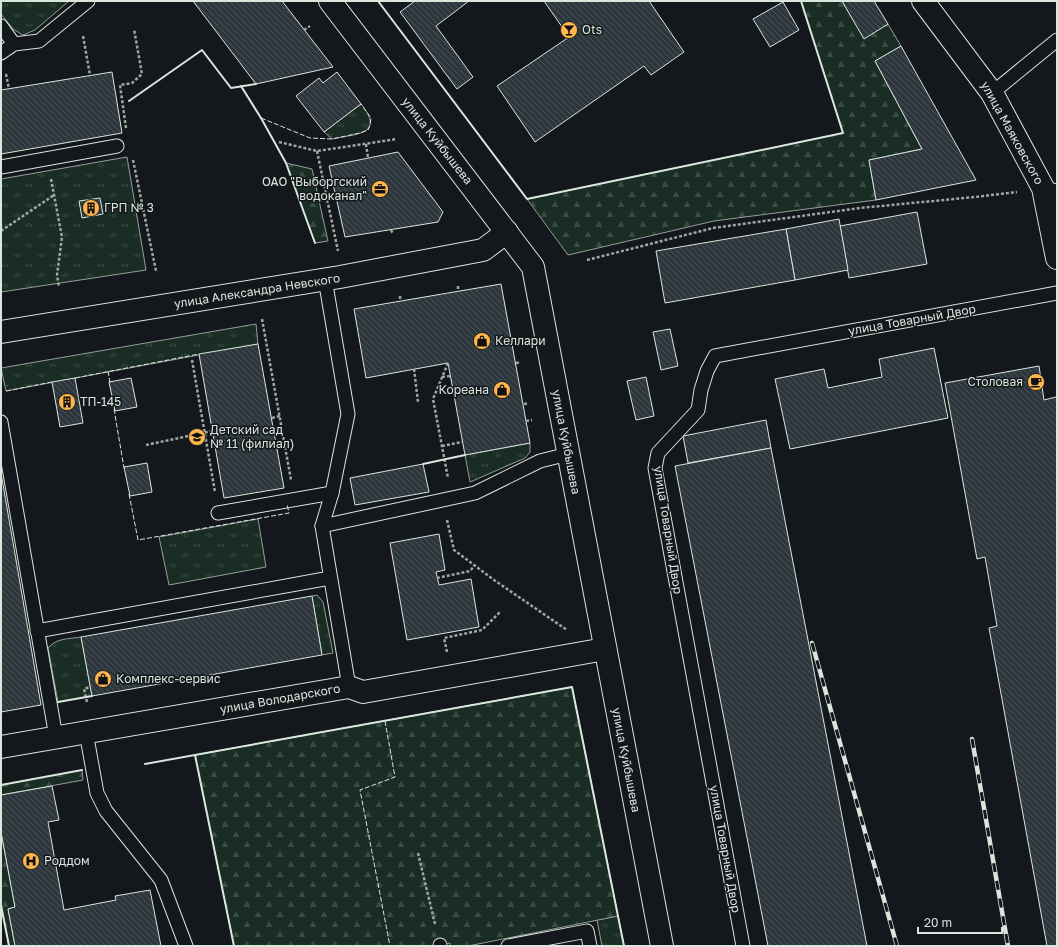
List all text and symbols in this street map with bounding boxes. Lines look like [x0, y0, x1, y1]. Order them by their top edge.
bar icon: Ots [559, 20, 579, 40]
place label: Ots [582, 22, 602, 37]
street label: улица Маяковского [978, 79, 1047, 187]
street label: улица Куйбышева [399, 94, 476, 187]
place label: ОАО "Выборгский водоканал" [262, 174, 367, 203]
office icon: ОАО "Выборгский водоканал" [370, 179, 390, 199]
building icon: ГРП № 3 [81, 198, 101, 218]
place label: ГРП № 3 [104, 200, 154, 215]
street label: улица Александра Невского [173, 270, 341, 311]
street label: улица Товарный Двор [847, 301, 977, 338]
shop icon: Келлари [472, 331, 492, 351]
place label: Келлари [495, 333, 546, 348]
cafe icon: Столовая [1026, 372, 1046, 392]
place label: Столовая [967, 374, 1023, 389]
shop icon: Кореана [492, 380, 512, 400]
place label: Кореана [438, 382, 489, 397]
street label: улица Куйбышева [549, 388, 584, 495]
building icon: ТП-145 [57, 392, 77, 412]
place label: ТП-145 [80, 394, 121, 409]
place label: Детский сад № 11 (филиал) [210, 422, 294, 451]
school or university icon: Детский сад № 11 (филиал) [187, 427, 207, 447]
street label: улица Товарный Двор [651, 465, 686, 595]
shop icon: Комплекс-сервис [93, 669, 113, 689]
place label: Комплекс-сервис [116, 671, 221, 686]
street label: улица Володарского [219, 681, 341, 716]
street label: улица Куйбышева [609, 706, 644, 813]
street label: улица Товарный Двор [707, 784, 744, 914]
hospital icon: Роддом [21, 851, 41, 871]
place label: Роддом [44, 853, 90, 868]
scale bar [918, 909, 1002, 935]
text: 20 m [924, 915, 952, 930]

